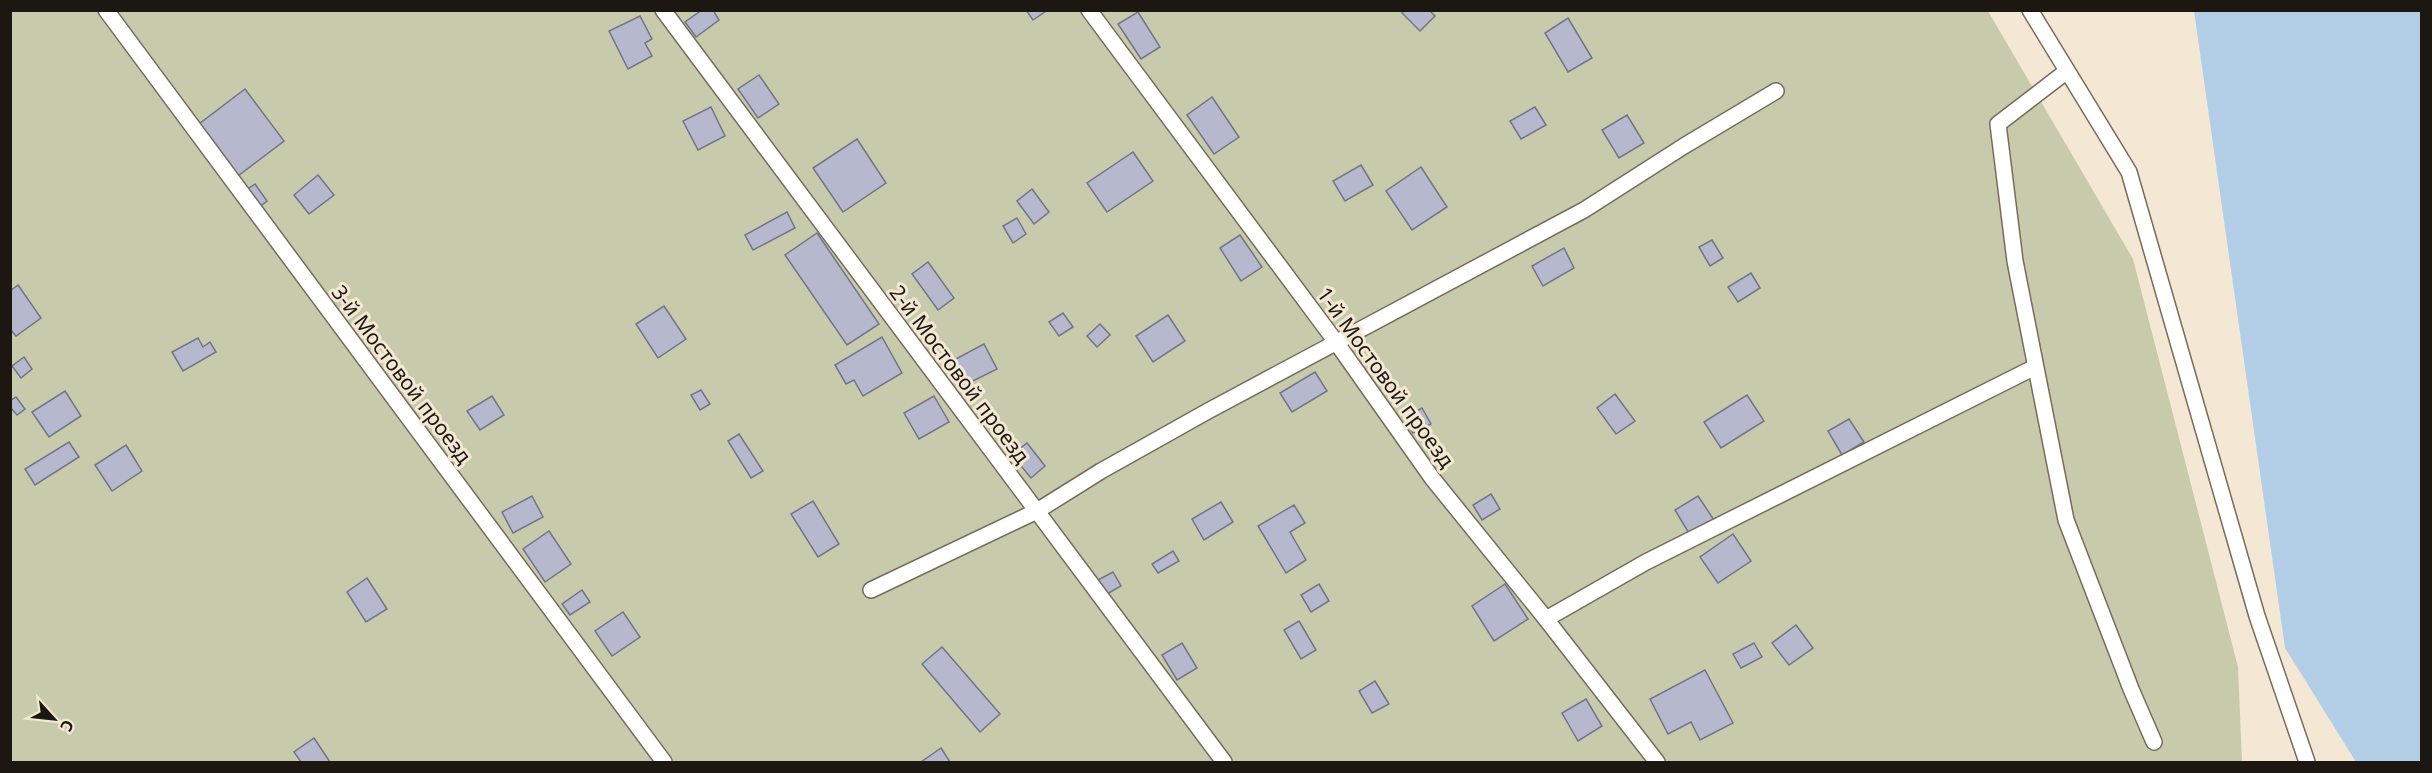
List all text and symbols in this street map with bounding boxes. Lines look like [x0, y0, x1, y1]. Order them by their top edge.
street label: 3-й Мостовой проезд [326, 279, 478, 469]
street label: 2-й Мостовой проезд [884, 279, 1036, 469]
street label: 1-й Мостовой проезд [1311, 281, 1461, 473]
north arrow [24, 689, 84, 749]
text: С [55, 716, 80, 735]

